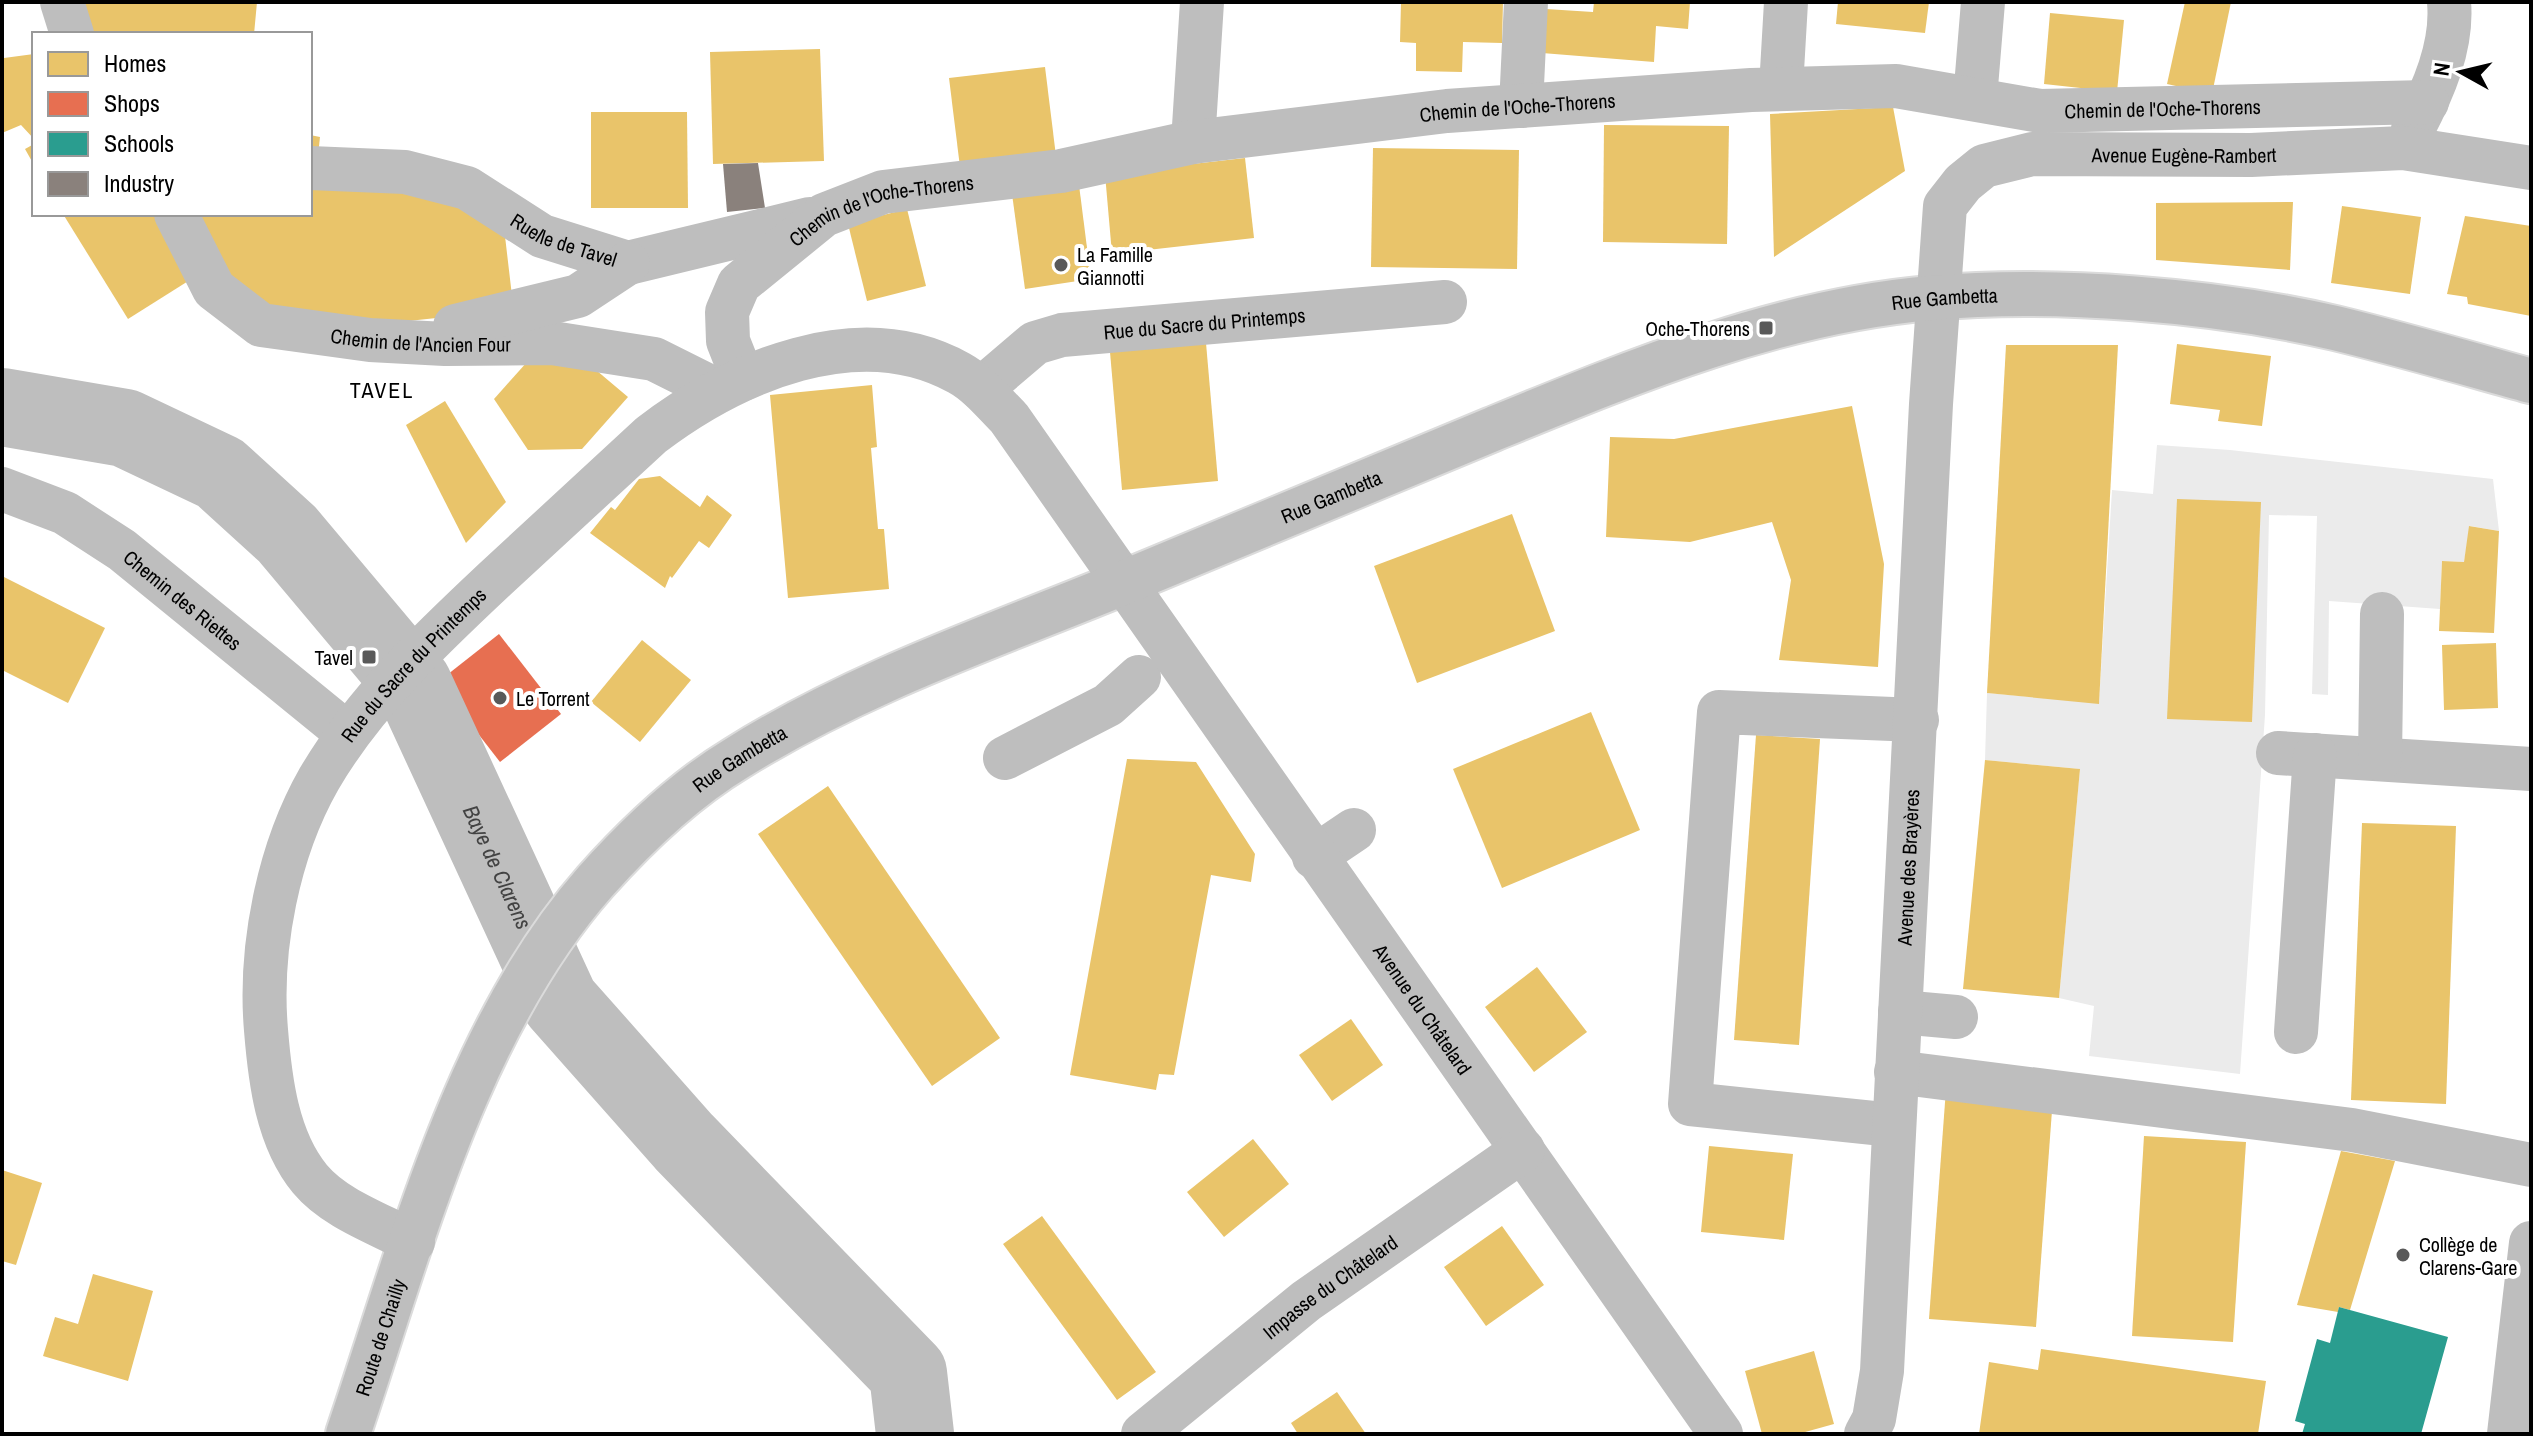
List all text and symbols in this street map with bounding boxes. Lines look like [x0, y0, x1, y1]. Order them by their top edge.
legend [32, 32, 312, 216]
north arrow [2421, 32, 2501, 112]
text: Homes [104, 47, 166, 79]
text: N [2425, 61, 2457, 78]
street label: Chemin de l'Oche-Thorens [1418, 86, 1616, 128]
text: Shops [104, 87, 160, 119]
street label: Chemin de l'Oche-Thorens [2064, 92, 2261, 124]
text: Schools [104, 127, 174, 159]
street label: Avenue Eugène-Rambert [2090, 140, 2277, 169]
text: Industry [104, 167, 174, 199]
street label: Chemin de l'Oche-Thorens [783, 168, 975, 252]
street label: Ruelle de Tavel [506, 206, 620, 272]
place label: La Famille Giannotti [1077, 241, 1153, 291]
marker: La Famille Giannotti [1052, 256, 1070, 274]
street label: Rue Gambetta [1890, 281, 1998, 316]
street label: Rue du Sacre du Printemps [1102, 301, 1306, 345]
place label: Oche-Thorens [1645, 315, 1750, 342]
marker: Oche-Thorens [1757, 319, 1775, 337]
street label: Chemin de l'Ancien Four [329, 321, 511, 358]
district label: TAVEL [350, 375, 414, 405]
street label: Rue Gambetta [1276, 463, 1385, 529]
street label: Chemin des Riettes [118, 543, 248, 656]
street label: Rue du Sacre du Printemps [334, 581, 492, 747]
place label: Tavel [314, 644, 353, 671]
marker: Tavel [360, 648, 378, 666]
place label: Le Torrent [516, 685, 590, 712]
marker: Le Torrent [491, 689, 509, 707]
street label: Rue Gambetta [686, 718, 791, 798]
street label: Avenue des Brayères [1890, 788, 1925, 947]
water label: Baye de Clarens [456, 800, 539, 934]
street label: Avenue du Châtelard [1367, 937, 1478, 1080]
street label: Impasse du Châtelard [1257, 1228, 1402, 1345]
place label: Collège de Clarens-Gare [2419, 1231, 2517, 1281]
marker: Collège de Clarens-Gare [2394, 1246, 2412, 1264]
street label: Route de Chailly [348, 1274, 412, 1399]

